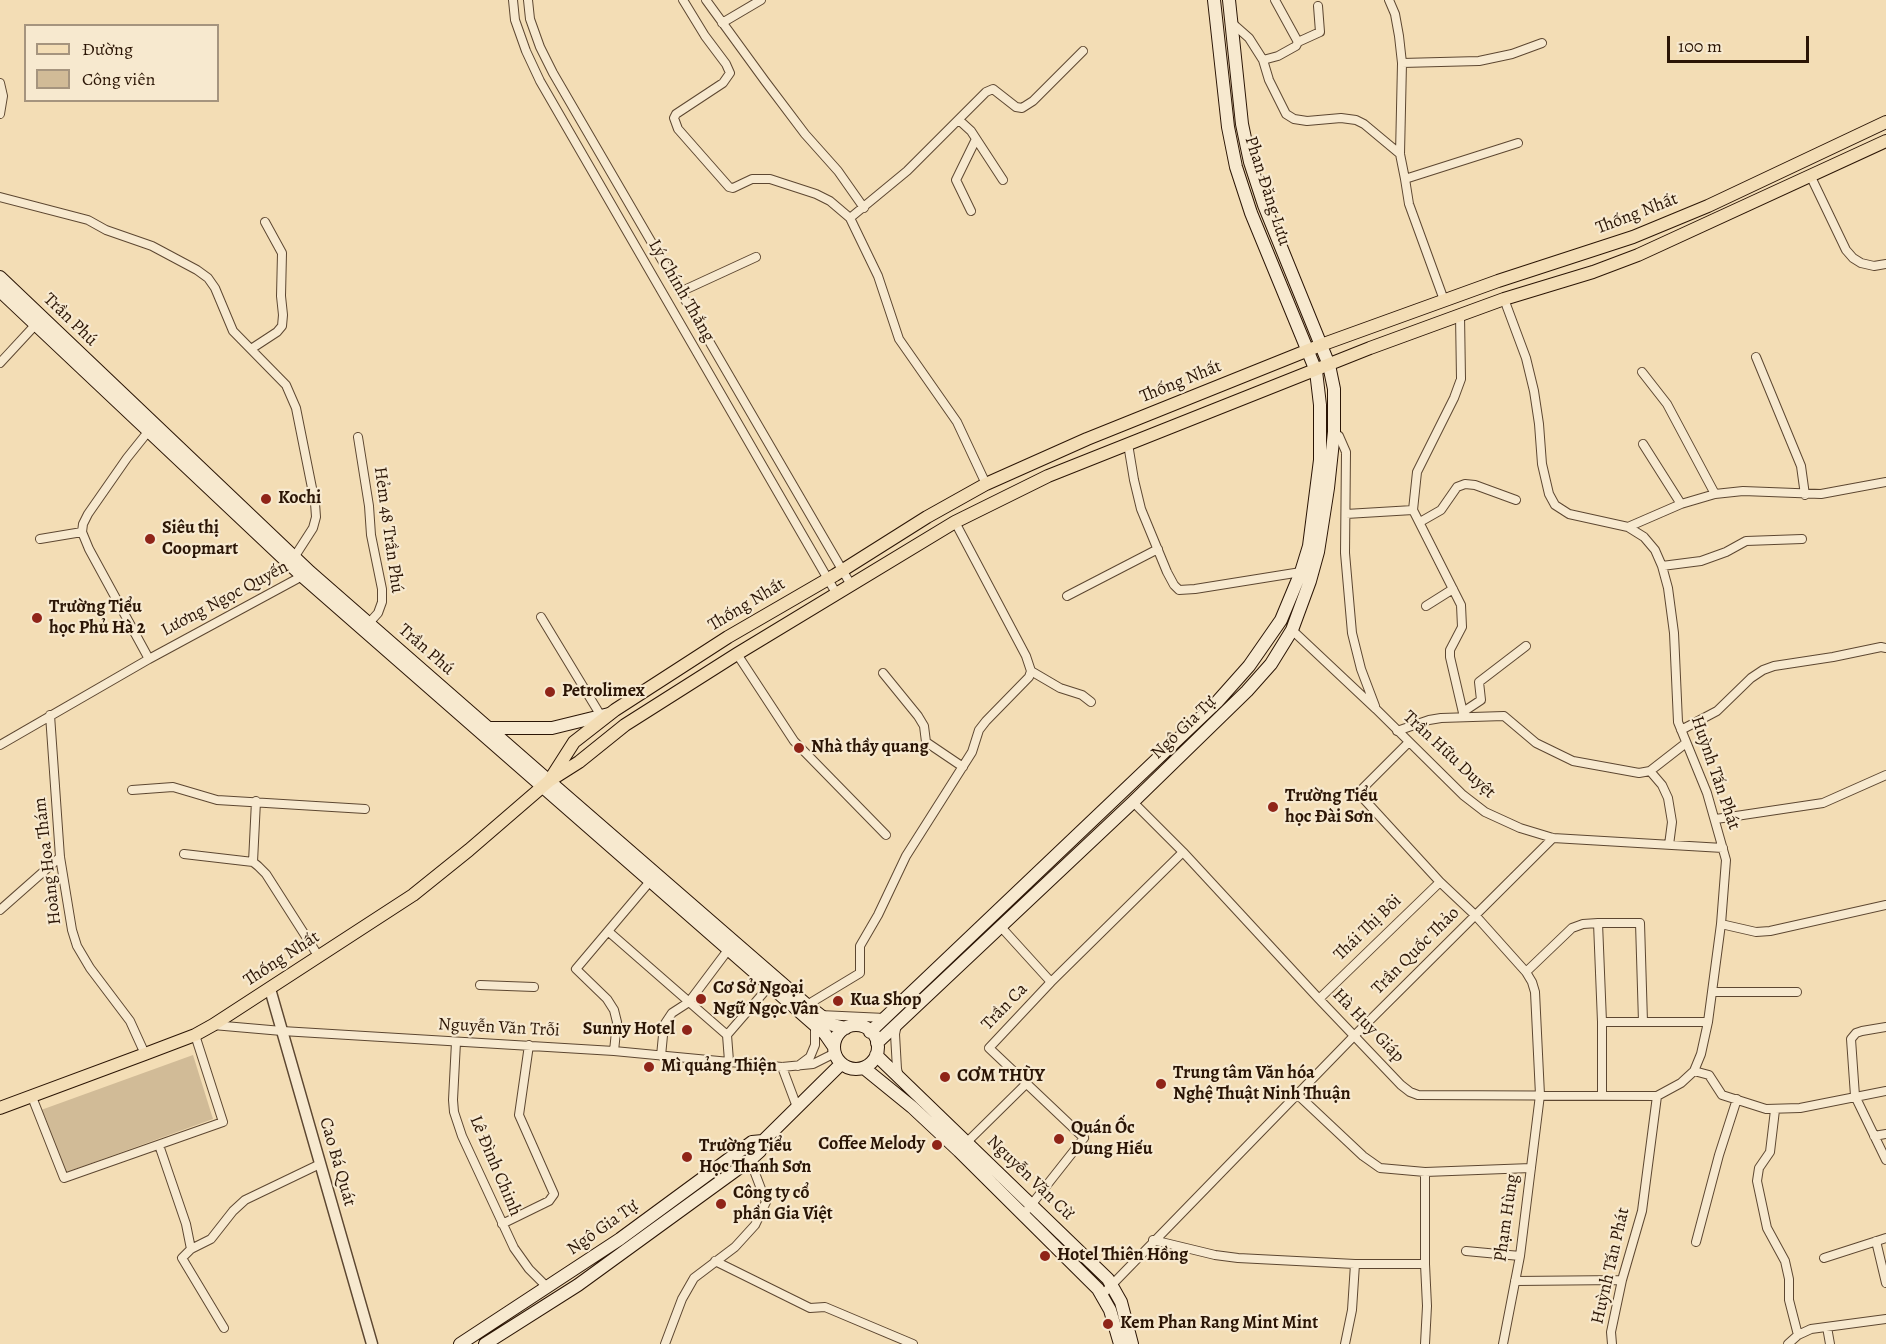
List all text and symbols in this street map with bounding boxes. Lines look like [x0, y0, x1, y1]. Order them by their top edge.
legend [24, 24, 219, 102]
scale bar [1670, 24, 1812, 62]
text: 100 m [1678, 34, 1722, 58]
text: Đường [82, 37, 133, 61]
text: Công viên [82, 67, 155, 91]
street label: Phan Đăng Lưu [1239, 134, 1295, 248]
street label: Thống Nhất [1593, 188, 1681, 240]
street label: Lý Chính Thắng [643, 236, 719, 346]
street label: Trần Phú [38, 289, 102, 351]
street label: Thống Nhất [1137, 356, 1225, 408]
street label: Hẻm 48 Trần Phú [368, 465, 408, 595]
place label: Kochi [278, 488, 321, 510]
marker: Kochi [259, 492, 273, 506]
place label: Siêu thị Coopmart [162, 518, 238, 560]
marker: Siêu thị Coopmart [143, 532, 157, 546]
street label: Lương Ngọc Quyến [158, 556, 292, 642]
street label: Thống Nhất [705, 574, 789, 636]
place label: Trường Tiểu học Phủ Hà 2 [49, 597, 145, 640]
marker: Trường Tiểu học Phủ Hà 2 [30, 611, 44, 625]
street label: Trần Phú [394, 620, 458, 680]
place label: Petrolimex [562, 681, 645, 703]
marker: Petrolimex [543, 685, 557, 699]
street label: Ngô Gia Tự [1147, 692, 1221, 764]
street label: Trần Hữu Duyệt [1398, 707, 1500, 803]
street label: Huỳnh Tấn Phát [1685, 713, 1745, 833]
place label: Nhà thầy quang [811, 737, 929, 759]
marker: Nhà thầy quang [792, 741, 806, 755]
place label: Trường Tiểu học Đài Sơn [1285, 786, 1378, 828]
street label: Hoàng Hoa Thám [29, 796, 67, 926]
marker: Trường Tiểu học Đài Sơn [1266, 800, 1280, 814]
street label: Thái Thị Bôi [1330, 890, 1406, 966]
street label: Trần Quốc Thảo [1368, 903, 1464, 999]
street label: Thống Nhất [240, 926, 324, 992]
place label: Cơ Sở Ngoại Ngữ Ngọc Vân [713, 978, 819, 1020]
street label: Trần Ca [977, 979, 1033, 1035]
street label: Hà Huy Giáp [1327, 984, 1409, 1068]
place label: Kua Shop [850, 990, 921, 1012]
marker: Cơ Sở Ngoại Ngữ Ngọc Vân [694, 992, 708, 1006]
marker: Kua Shop [831, 994, 845, 1008]
street label: Nguyễn Văn Trỗi [438, 1014, 560, 1042]
place label: Sunny Hotel [583, 1019, 675, 1041]
marker: Sunny Hotel [680, 1023, 694, 1037]
place label: Mì quảng Thiện [661, 1056, 777, 1078]
marker: Mì quảng Thiện [642, 1060, 656, 1074]
place label: Trung tâm Văn hóa Nghệ Thuật Ninh Thuận [1173, 1063, 1351, 1106]
place label: CƠM THÙY [957, 1066, 1045, 1088]
marker: CƠM THÙY [938, 1070, 952, 1084]
marker: Trung tâm Văn hóa Nghệ Thuật Ninh Thuận [1154, 1077, 1168, 1091]
street label: Lê Đình Chinh [464, 1112, 526, 1220]
street label: Cao Bá Quát [314, 1115, 360, 1209]
place label: Quán Ốc Dung Hiếu [1071, 1118, 1152, 1160]
street label: Nguyễn Văn Cừ [982, 1131, 1078, 1225]
marker: Quán Ốc Dung Hiếu [1052, 1132, 1066, 1146]
place label: Coffee Melody [818, 1134, 925, 1156]
place label: Trường Tiểu Học Thanh Sơn [699, 1136, 811, 1178]
marker: Coffee Melody [930, 1138, 944, 1152]
marker: Trường Tiểu Học Thanh Sơn [680, 1150, 694, 1164]
street label: Phạm Hùng [1490, 1173, 1524, 1263]
place label: Công ty cổ phần Gia Việt [733, 1183, 833, 1226]
street label: Ngô Gia Tự [563, 1196, 643, 1260]
marker: Công ty cổ phần Gia Việt [714, 1197, 728, 1211]
street label: Huỳnh Tấn Phát [1587, 1206, 1635, 1326]
place label: Hotel Thiên Hồng [1057, 1245, 1188, 1267]
marker: Hotel Thiên Hồng [1038, 1249, 1052, 1263]
place label: Kem Phan Rang Mint Mint [1120, 1313, 1318, 1335]
marker: Kem Phan Rang Mint Mint [1101, 1317, 1115, 1331]

